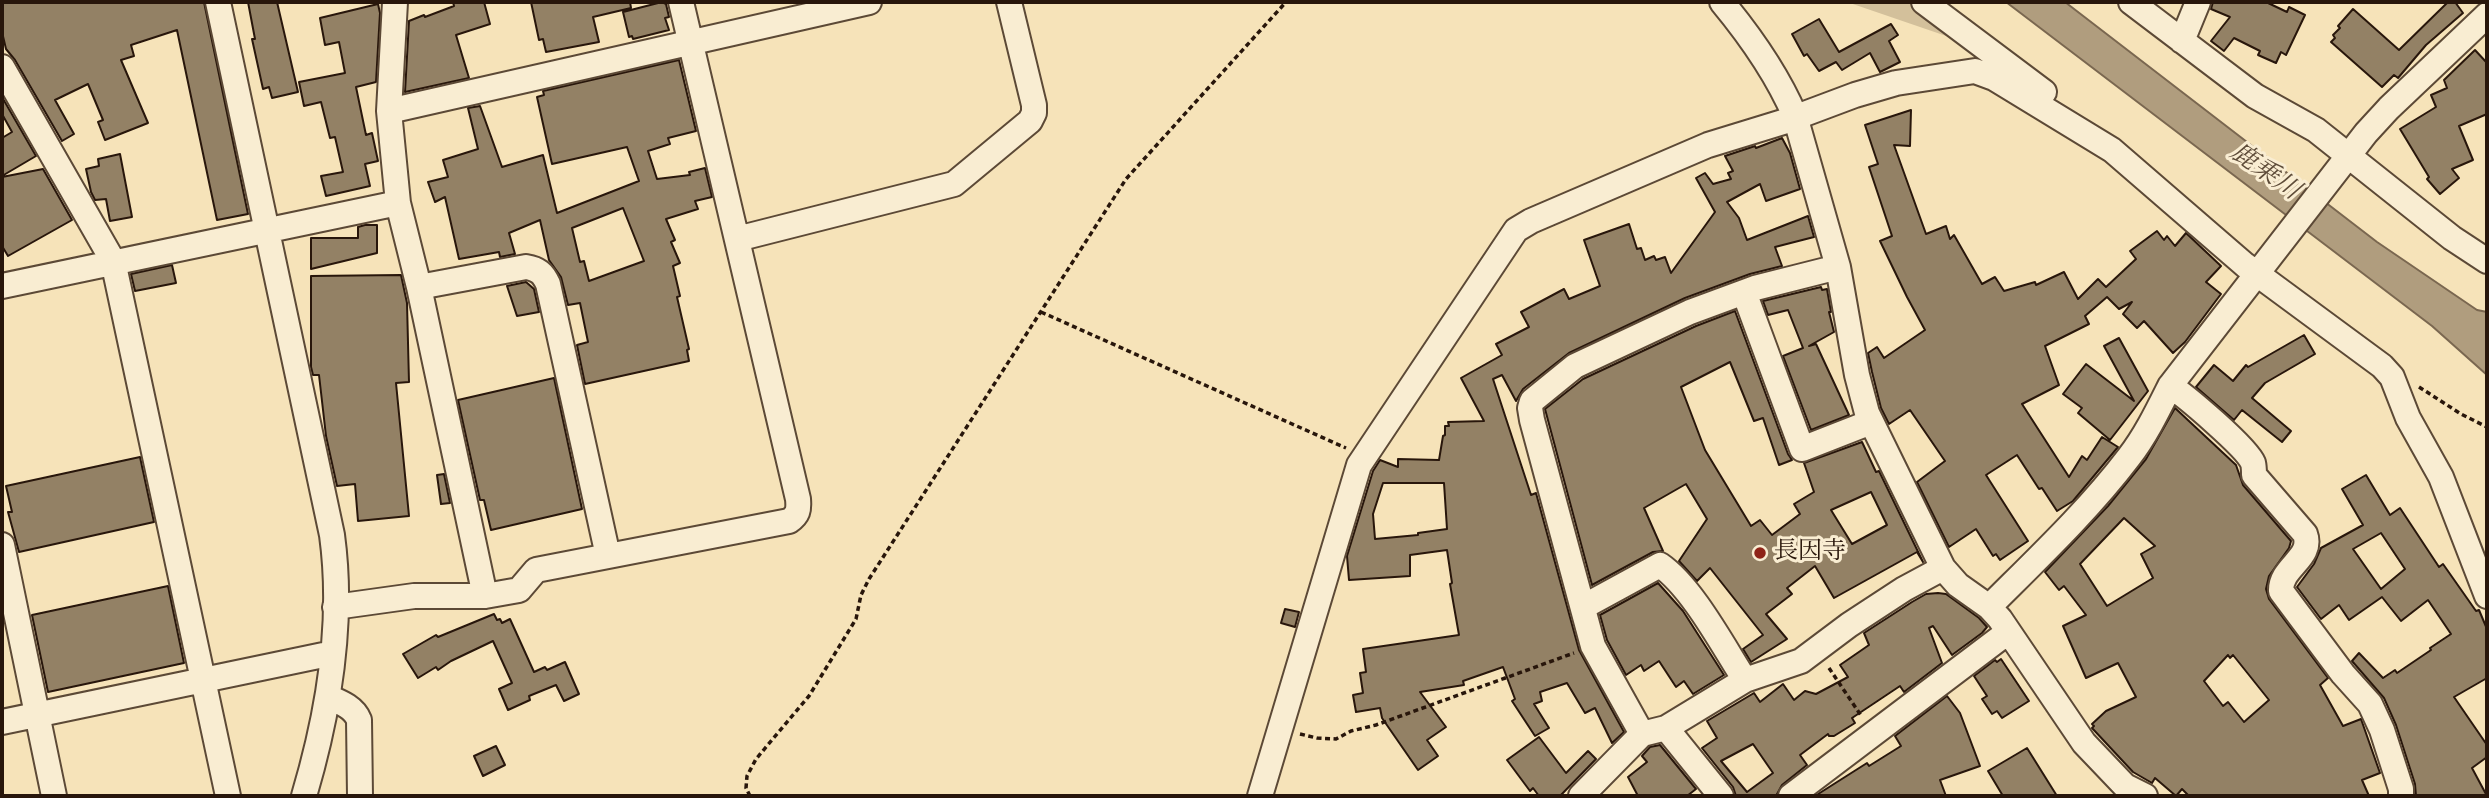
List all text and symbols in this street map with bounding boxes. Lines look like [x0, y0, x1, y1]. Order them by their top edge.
water label: 鹿乗川 [2223, 138, 2305, 208]
place label: 長因寺 [1774, 539, 1846, 567]
marker: 長因寺 [1752, 545, 1768, 561]

